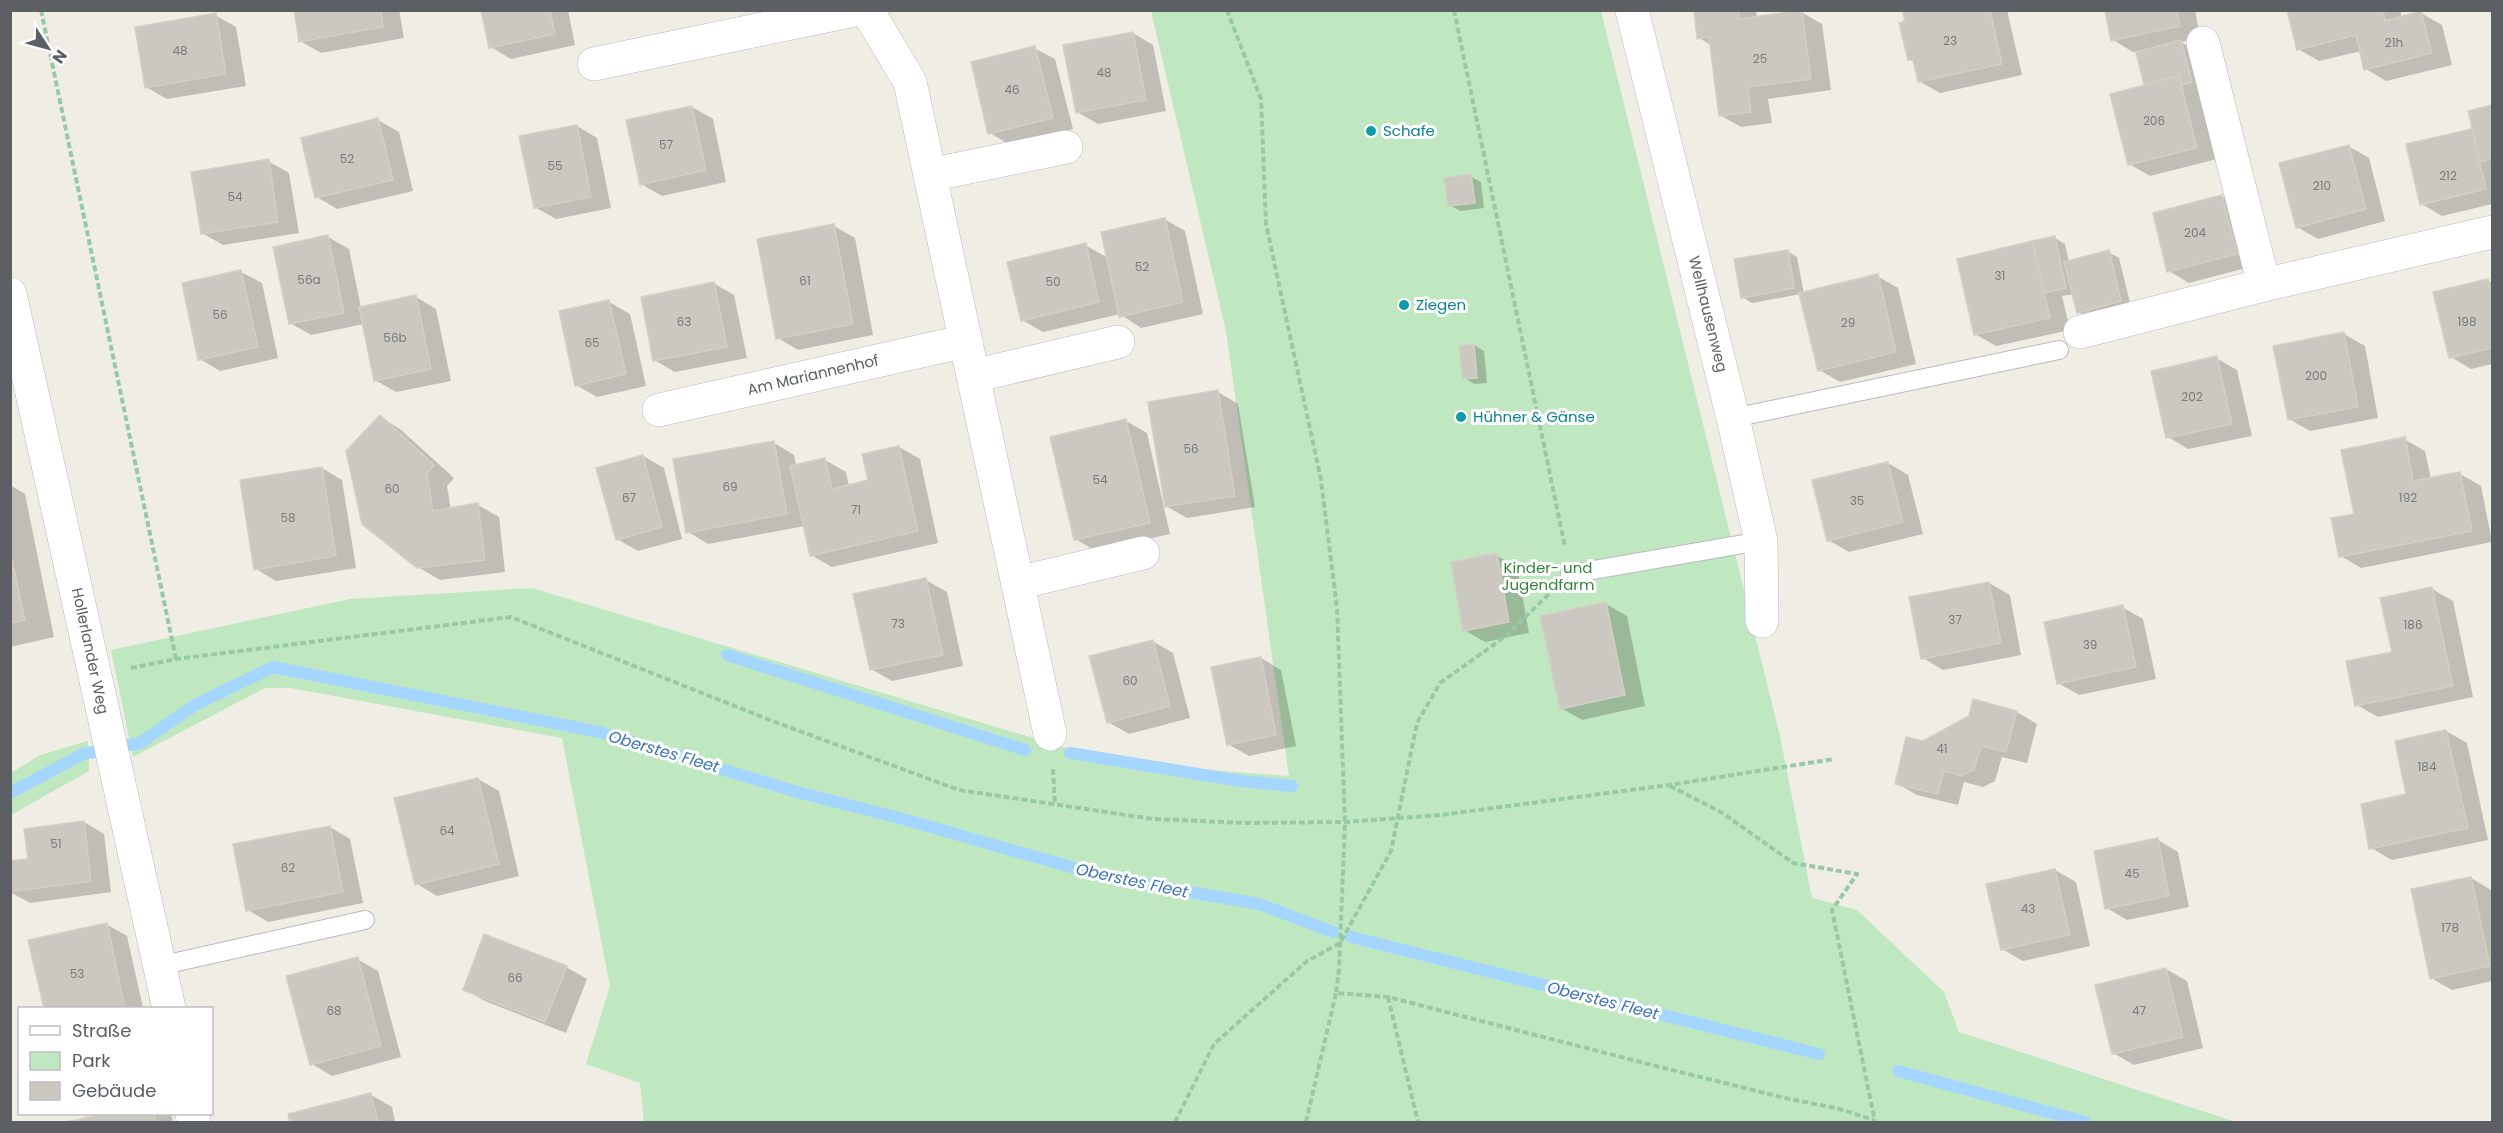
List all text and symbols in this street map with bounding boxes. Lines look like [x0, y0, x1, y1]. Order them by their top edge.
north arrow [18, 18, 78, 78]
house number: 23 [1943, 32, 1957, 49]
house number: 21h [2385, 34, 2403, 51]
house number: 48 [172, 42, 188, 59]
text: N [47, 45, 73, 68]
house number: 25 [1753, 50, 1767, 67]
house number: 48 [1096, 64, 1112, 81]
house number: 46 [1004, 81, 1020, 98]
house number: 206 [2143, 112, 2165, 129]
place label: Schafe [1383, 120, 1435, 141]
marker: Schafe [1364, 124, 1378, 138]
house number: 57 [659, 136, 673, 153]
house number: 52 [340, 150, 354, 167]
house number: 55 [547, 157, 563, 174]
house number: 212 [2439, 167, 2457, 184]
house number: 210 [2313, 177, 2331, 194]
house number: 54 [227, 188, 243, 205]
house number: 204 [2184, 224, 2206, 241]
street label: Wellhausenweg [1684, 254, 1733, 374]
house number: 52 [1135, 258, 1149, 275]
house number: 31 [1995, 267, 2005, 284]
house number: 56a [297, 271, 321, 288]
house number: 61 [799, 272, 811, 289]
house number: 50 [1045, 273, 1061, 290]
place label: Ziegen [1416, 294, 1466, 315]
marker: Ziegen [1397, 298, 1411, 312]
house number: 56 [212, 306, 228, 323]
house number: 63 [677, 313, 691, 330]
house number: 198 [2458, 313, 2476, 330]
house number: 29 [1841, 314, 1855, 331]
house number: 56b [383, 329, 407, 346]
house number: 65 [584, 334, 600, 351]
street label: Am Mariannenhof [745, 349, 881, 400]
house number: 200 [2305, 367, 2327, 384]
house number: 202 [2181, 388, 2203, 405]
place label: Hühner & Gänse [1473, 406, 1595, 427]
marker: Hühner & Gänse [1454, 410, 1468, 424]
house number: 56 [1183, 440, 1199, 457]
house number: 54 [1092, 471, 1108, 488]
house number: 69 [722, 478, 738, 495]
house number: 60 [384, 480, 400, 497]
house number: 67 [622, 489, 637, 506]
house number: 192 [2399, 489, 2417, 506]
house number: 35 [1850, 492, 1864, 509]
house number: 71 [851, 501, 861, 518]
house number: 58 [280, 509, 296, 526]
park label: Kinder- und Jugendfarm [1502, 557, 1594, 595]
street label: Hollerlander Weg [67, 586, 114, 716]
house number: 37 [1948, 611, 1962, 628]
house number: 73 [891, 615, 905, 632]
house number: 186 [2403, 616, 2423, 633]
house number: 39 [2083, 636, 2097, 653]
house number: 60 [1122, 672, 1138, 689]
water label: Oberstes Fleet [606, 725, 723, 779]
house number: 41 [1936, 740, 1948, 757]
house number: 184 [2418, 758, 2437, 775]
house number: 64 [439, 822, 455, 839]
house number: 51 [50, 835, 62, 852]
water label: Oberstes Fleet [1074, 857, 1191, 904]
house number: 62 [281, 859, 295, 876]
house number: 45 [2124, 865, 2140, 882]
house number: 43 [2021, 900, 2035, 917]
house number: 178 [2441, 919, 2459, 936]
house number: 53 [70, 965, 84, 982]
house number: 66 [507, 969, 523, 986]
water label: Oberstes Fleet [1545, 976, 1662, 1026]
house number: 68 [326, 1002, 342, 1019]
house number: 47 [2132, 1002, 2146, 1019]
legend [18, 1007, 213, 1115]
text: Straße [72, 1018, 131, 1043]
text: Park [72, 1048, 111, 1073]
text: Gebäude [72, 1078, 156, 1103]

